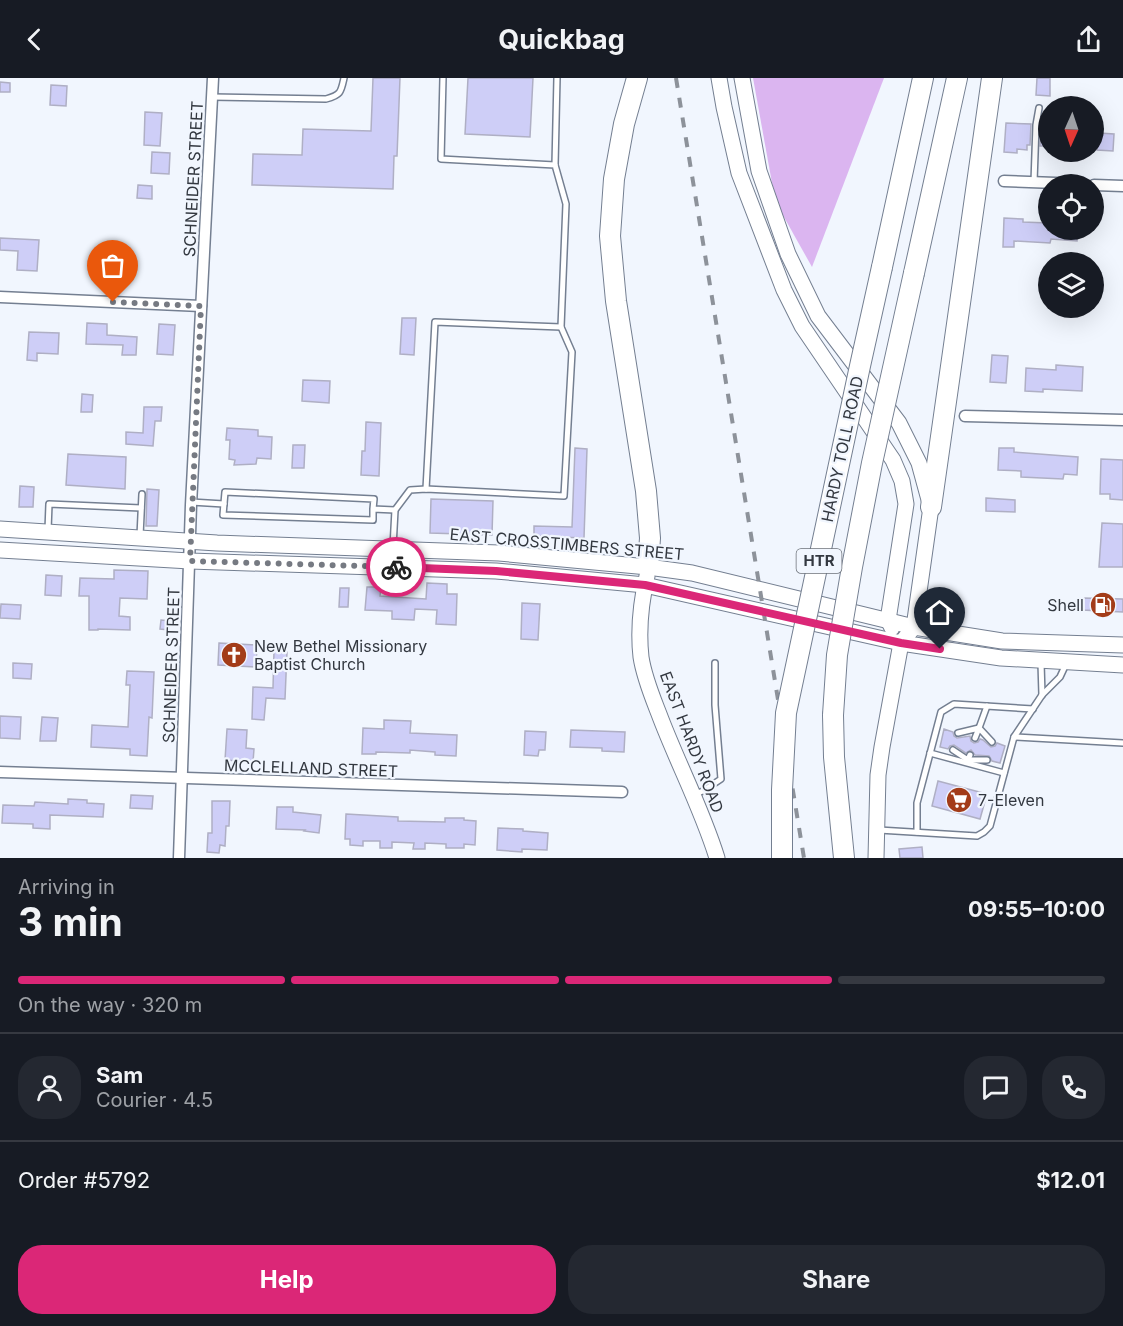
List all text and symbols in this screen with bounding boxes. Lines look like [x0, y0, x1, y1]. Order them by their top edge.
icon: back [18, 23, 51, 56]
text: Quickbag [498, 23, 625, 56]
icon: share [1072, 23, 1105, 56]
north arrow [1038, 96, 1104, 162]
map controls [1038, 96, 1104, 318]
street label: SCHNEIDER STREET [179, 100, 207, 258]
button: locate [1038, 174, 1104, 240]
pin [87, 240, 138, 302]
icon: bag [96, 249, 129, 282]
button: layers [1038, 252, 1104, 318]
street label: HARDY TOLL ROAD [817, 374, 867, 524]
street label: EAST CROSSTIMBERS STREET [449, 524, 685, 564]
courier [366, 537, 426, 597]
road number: HTR [796, 549, 842, 573]
icon: bike [380, 551, 413, 584]
street label: SCHNEIDER STREET [158, 587, 184, 743]
pin [914, 587, 965, 649]
fuel station icon: Shell [1088, 590, 1118, 620]
place label: Shell [1047, 595, 1084, 615]
icon: home [923, 596, 956, 629]
place label: New Bethel Missionary Baptist Church [254, 636, 427, 674]
church icon: New Bethel Missionary Baptist Church [219, 640, 249, 670]
street label: EAST HARDY ROAD [656, 668, 728, 816]
street label: MCCLELLAND STREET [224, 755, 398, 781]
supermarket icon: 7-Eleven [944, 785, 974, 815]
place label: 7-Eleven [978, 790, 1044, 810]
text: Arriving in [18, 875, 115, 899]
text: 09:55–10:00 [968, 896, 1105, 922]
text: 3 min [18, 898, 123, 945]
text: On the way · 320 m [18, 993, 202, 1017]
button: person [18, 1056, 81, 1119]
button: chat [964, 1056, 1027, 1119]
button: phone [1042, 1056, 1105, 1119]
text: Sam [96, 1062, 143, 1088]
text: Courier · 4.5 [96, 1088, 213, 1112]
text: Order #5792 [18, 1167, 150, 1193]
text: $12.01 [1036, 1167, 1105, 1193]
button: Help [18, 1245, 556, 1314]
button: Share [568, 1245, 1105, 1314]

